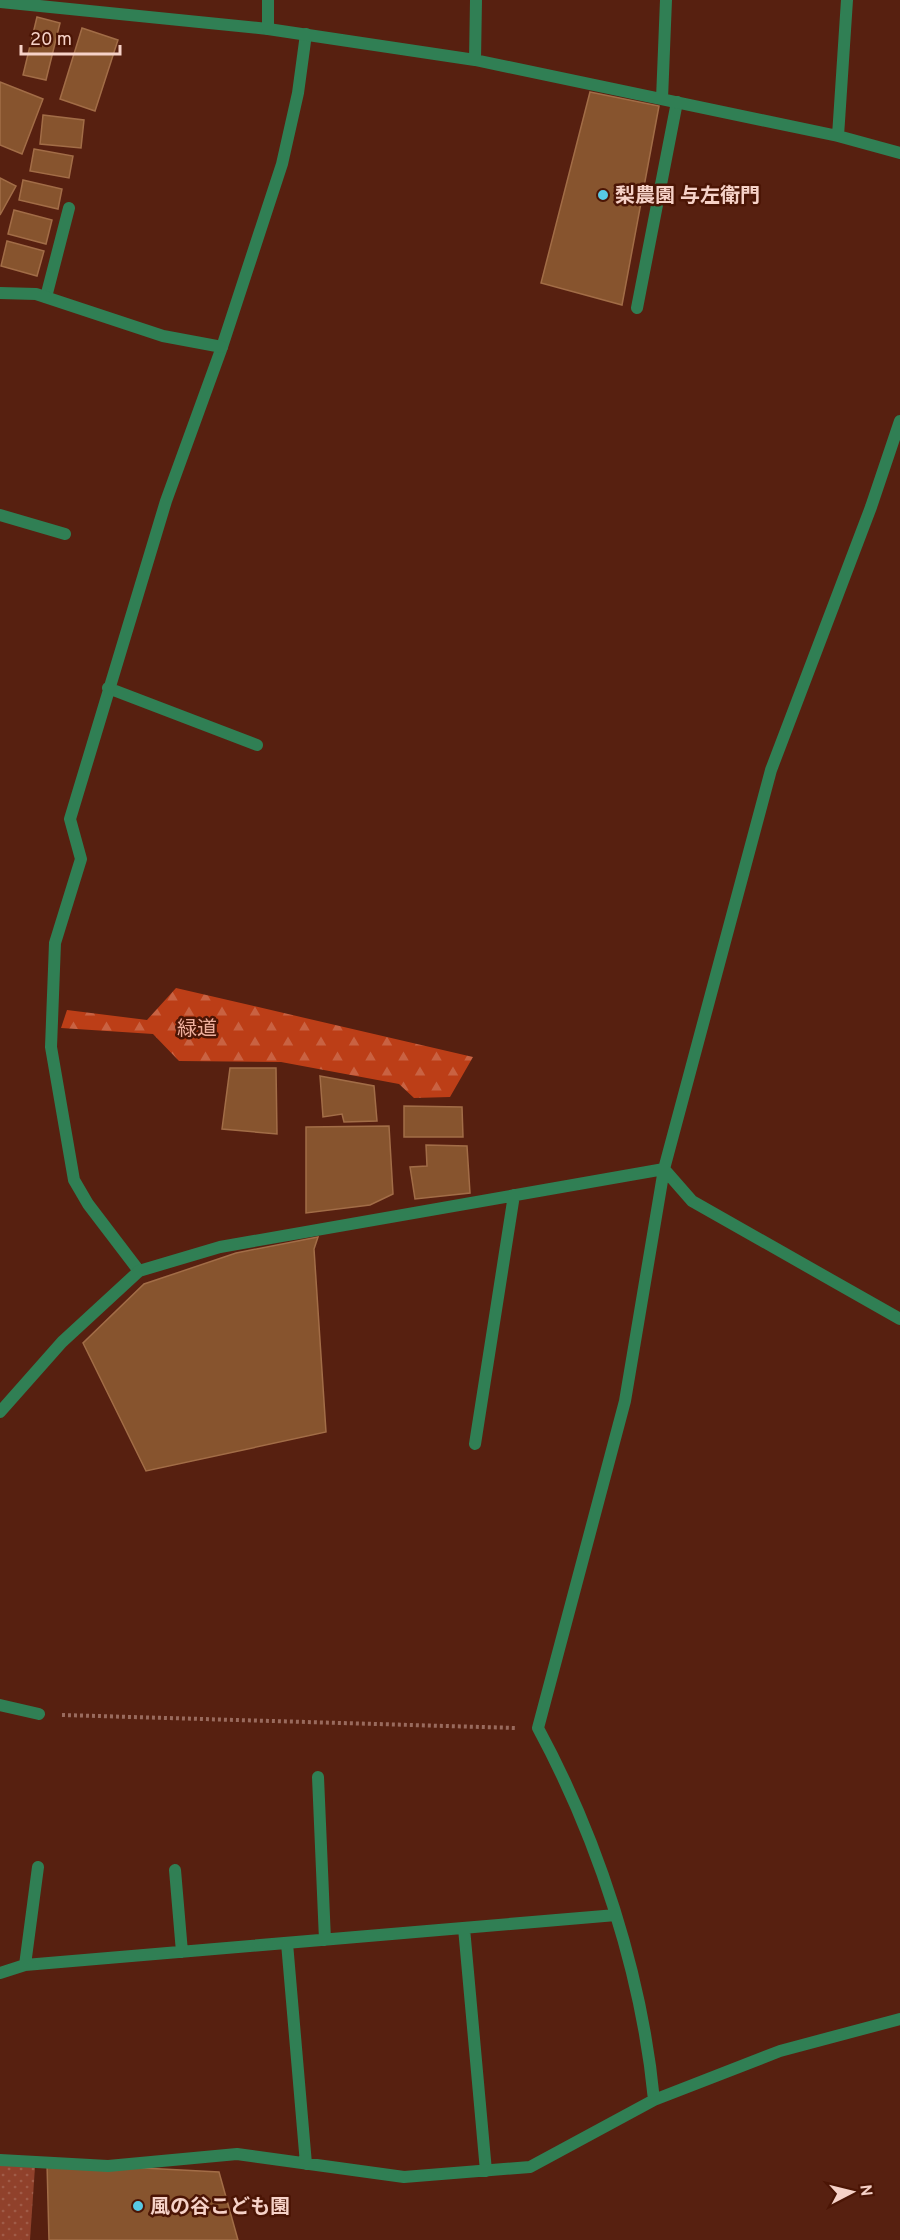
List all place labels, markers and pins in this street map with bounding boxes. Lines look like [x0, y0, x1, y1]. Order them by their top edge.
place label: 梨農園 与左衛門 [615, 184, 760, 210]
marker: 梨農園 与左衛門 [596, 188, 610, 202]
place label: 風の谷こども園 [150, 2195, 290, 2221]
marker: 風の谷こども園 [131, 2199, 145, 2213]

